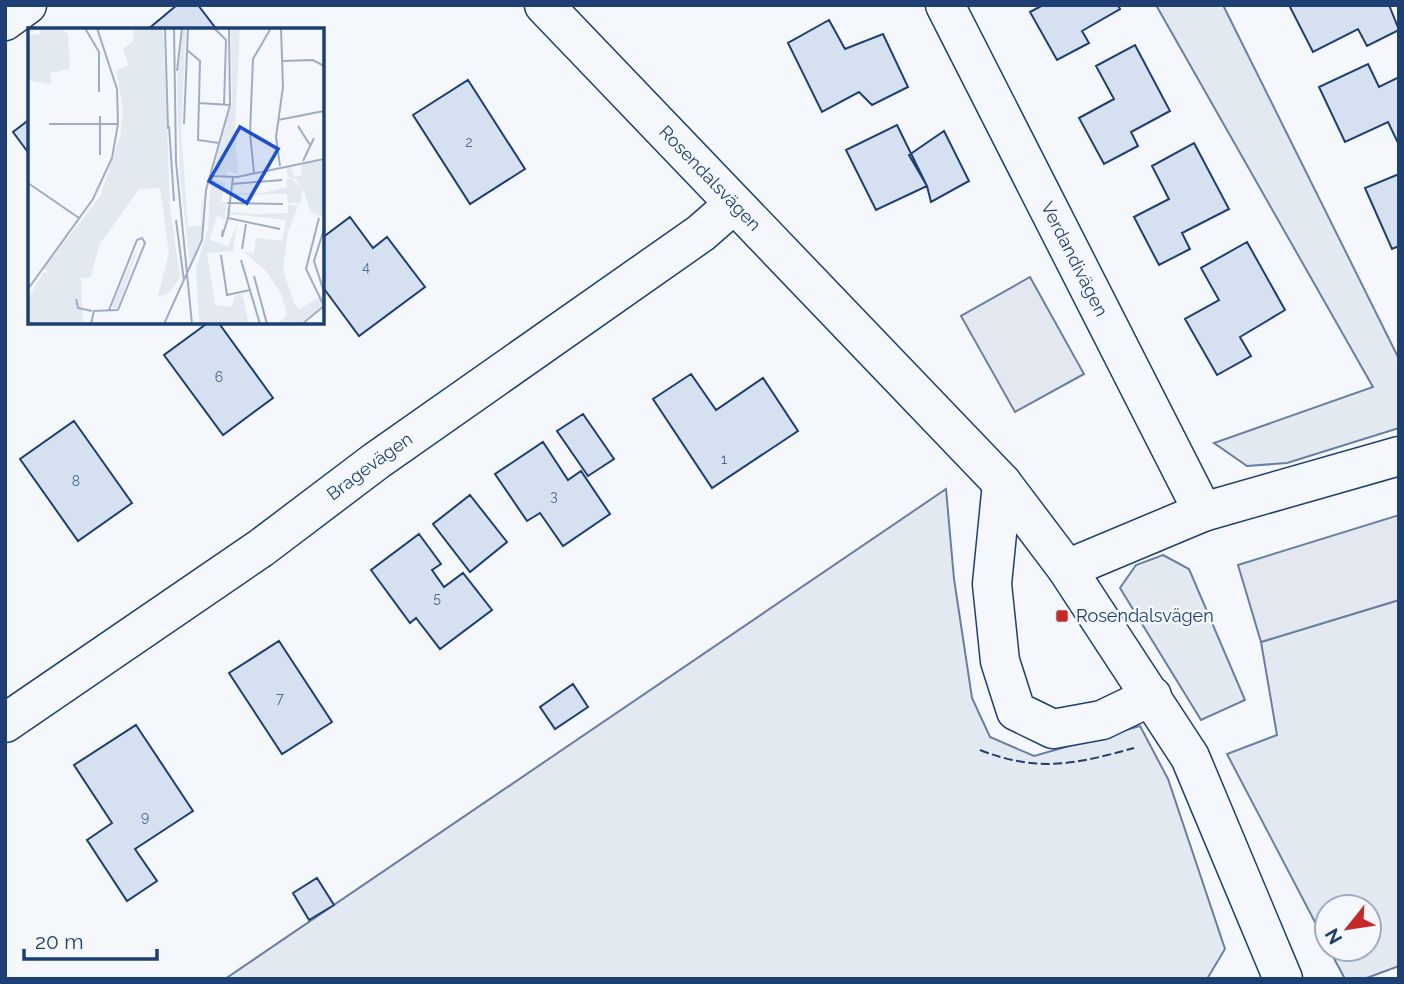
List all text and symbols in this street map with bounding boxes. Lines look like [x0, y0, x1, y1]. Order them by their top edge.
inset map [28, 28, 324, 324]
street label: Rosendalsvägen [655, 121, 766, 235]
house number: 2 [465, 134, 473, 150]
street label: Verdandivägen [1037, 198, 1113, 320]
house number: 4 [362, 259, 370, 275]
house number: 6 [215, 369, 223, 385]
street label: Bragevägen [322, 428, 416, 504]
house number: 1 [721, 451, 727, 467]
house number: 8 [72, 473, 80, 489]
house number: 3 [550, 488, 558, 504]
house number: 5 [433, 590, 441, 606]
place label: Rosendalsvägen [1076, 605, 1214, 626]
marker: Rosendalsvägen [1054, 608, 1070, 624]
house number: 7 [276, 690, 284, 706]
house number: 9 [141, 809, 149, 825]
north arrow [1313, 893, 1383, 963]
scale bar [24, 918, 158, 962]
text: N [1320, 925, 1346, 948]
text: 20 m [35, 929, 83, 954]

